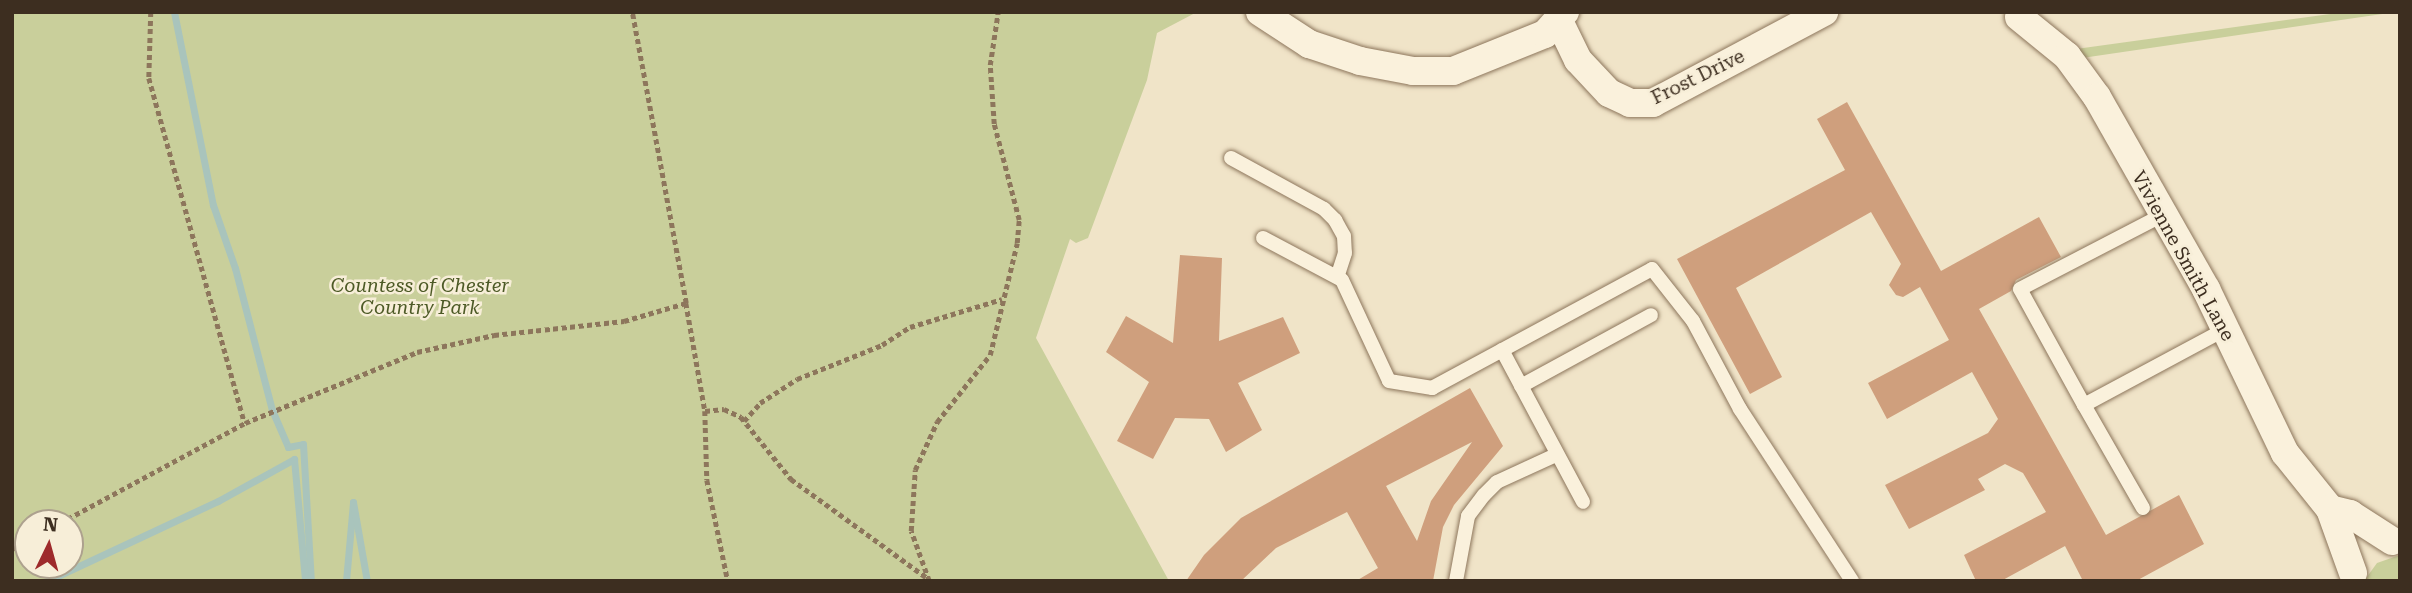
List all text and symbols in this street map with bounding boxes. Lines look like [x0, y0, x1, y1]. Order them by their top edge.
street label: Frost Drive [1648, 45, 1748, 109]
street label: Vivienne Smith Lane [2127, 167, 2239, 345]
park label: Countess of Chester Country Park [331, 275, 509, 319]
north arrow [14, 509, 84, 579]
text: N [42, 512, 59, 537]

